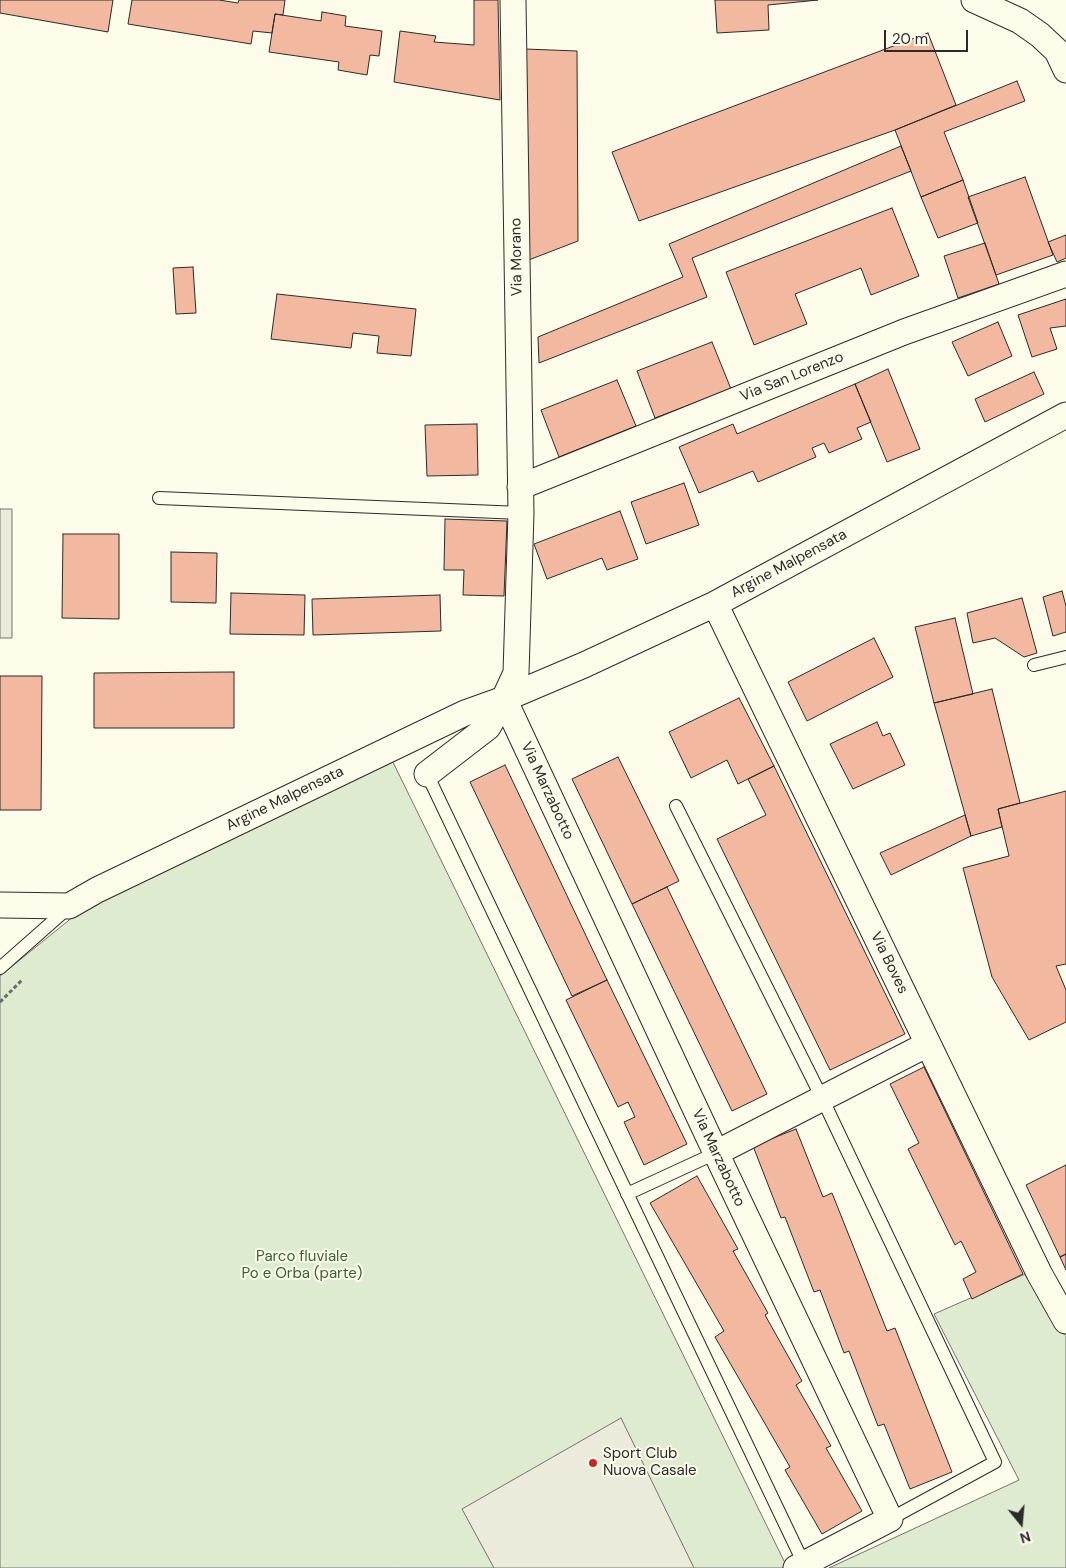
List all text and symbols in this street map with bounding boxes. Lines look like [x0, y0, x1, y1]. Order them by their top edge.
scale bar [886, 20, 970, 52]
text: 20 m [892, 29, 928, 49]
street label: Via Morano [507, 218, 527, 296]
street label: Via San Lorenzo [738, 348, 846, 406]
street label: Argine Malpensata [728, 526, 850, 602]
street label: Via Marzabotto [517, 739, 577, 843]
street label: Argine Malpensata [223, 763, 347, 835]
street label: Via Boves [866, 929, 912, 997]
street label: Via Marzabotto [688, 1106, 748, 1210]
park label: Parco fluviale Po e Orba (parte) [242, 1248, 362, 1283]
place label: Sport Club Nuova Casale [603, 1445, 697, 1480]
marker: Sport Club Nuova Casale [587, 1457, 599, 1469]
north arrow [996, 1498, 1046, 1548]
text: N [1018, 1527, 1033, 1547]

